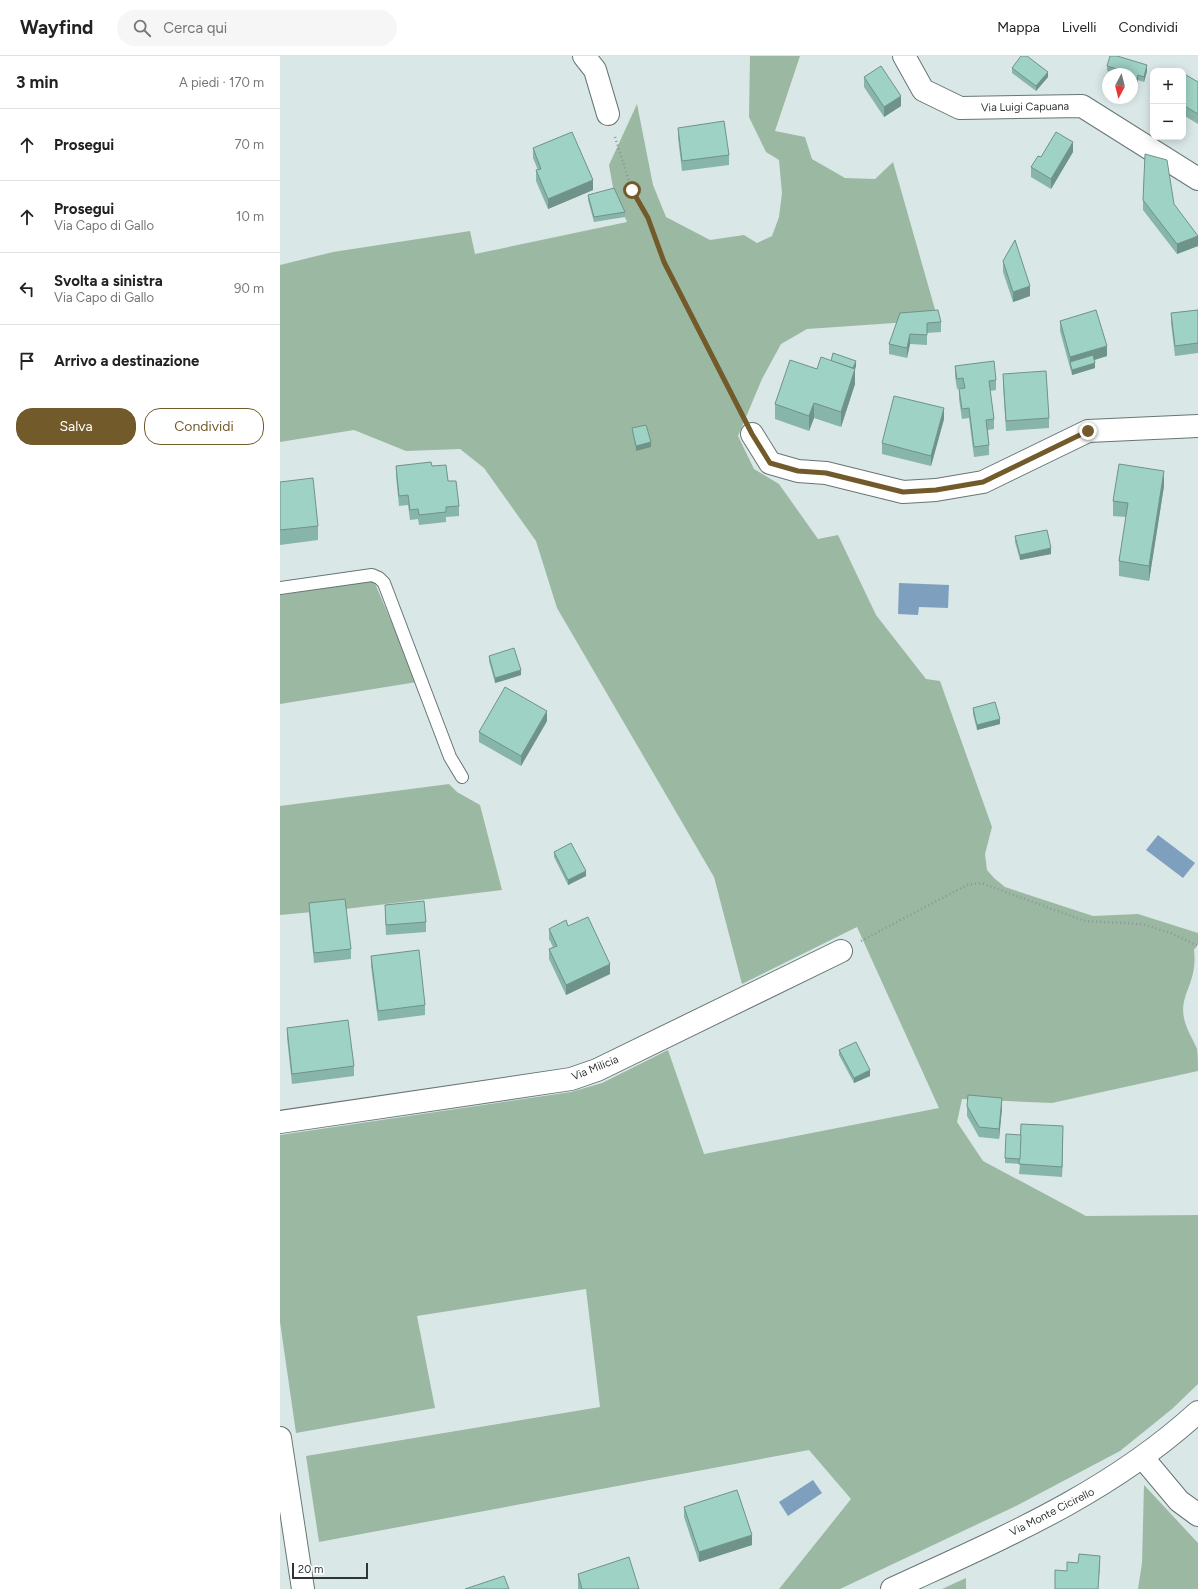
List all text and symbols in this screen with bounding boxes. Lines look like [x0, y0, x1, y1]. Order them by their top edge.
search box [117, 10, 397, 46]
text: Wayfind [20, 16, 93, 39]
icon: search [131, 17, 153, 39]
text: Cerca qui [163, 19, 227, 37]
text: Mappa [997, 19, 1040, 36]
text: Livelli [1062, 19, 1097, 36]
text: Condividi [1119, 19, 1178, 36]
north arrow [1102, 68, 1138, 104]
map controls [1150, 68, 1186, 140]
button: + [1150, 68, 1186, 104]
text: 3 min [16, 72, 58, 92]
text: A piedi · 170 m [179, 75, 264, 90]
street label: Via Luigi Capuana [981, 100, 1069, 114]
button: − [1150, 104, 1186, 140]
icon: ahead [16, 134, 38, 156]
text: Prosegui [54, 136, 114, 154]
text: 70 m [234, 137, 264, 152]
route start [623, 181, 641, 199]
text: Prosegui [54, 200, 114, 218]
icon: ahead [16, 206, 38, 228]
text: 10 m [236, 209, 264, 224]
text: Via Capo di Gallo [54, 218, 154, 233]
text: Svolta a sinistra [54, 272, 163, 290]
icon: left [16, 278, 38, 300]
text: 90 m [234, 281, 264, 296]
text: Via Capo di Gallo [54, 290, 154, 305]
icon: arrive [16, 350, 38, 372]
text: Arrivo a destinazione [54, 352, 199, 370]
button: Salva [16, 408, 136, 445]
button: Condividi [144, 408, 264, 445]
route end [1079, 422, 1097, 440]
street label: Via Milicia [570, 1053, 620, 1083]
street label: Via Monte Cicirello [1008, 1485, 1096, 1539]
scale bar [292, 1561, 368, 1580]
text: 20 m [298, 1563, 323, 1576]

